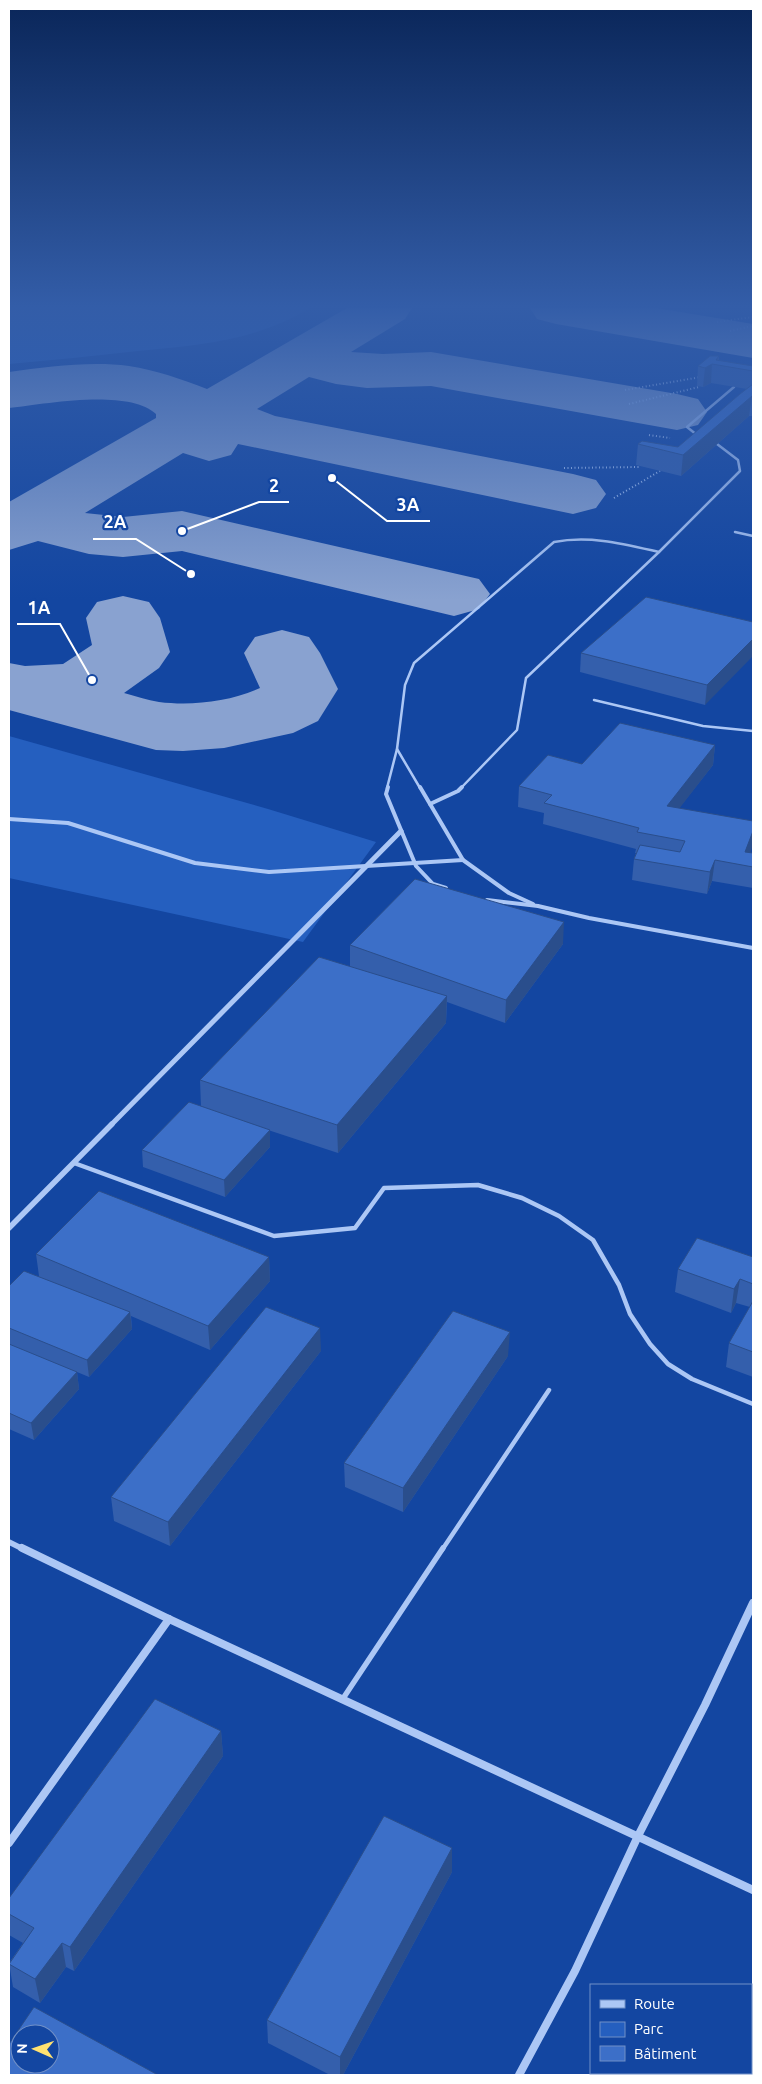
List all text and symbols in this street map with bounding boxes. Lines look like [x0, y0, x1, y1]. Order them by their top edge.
callout: 2 [259, 469, 289, 502]
text: 2 [269, 475, 279, 495]
callout: 3A [387, 488, 430, 521]
text: 3A [397, 494, 420, 514]
callout: 2A [93, 506, 136, 539]
text: 2A [104, 511, 127, 531]
callout: 1A [17, 591, 60, 624]
text: 1A [28, 597, 51, 617]
legend [590, 1984, 752, 2074]
text: Route [634, 1995, 675, 2012]
text: Parc [634, 2020, 663, 2037]
north arrow [10, 2024, 60, 2074]
text: N [14, 2043, 30, 2054]
text: Bâtiment [634, 2045, 697, 2062]

